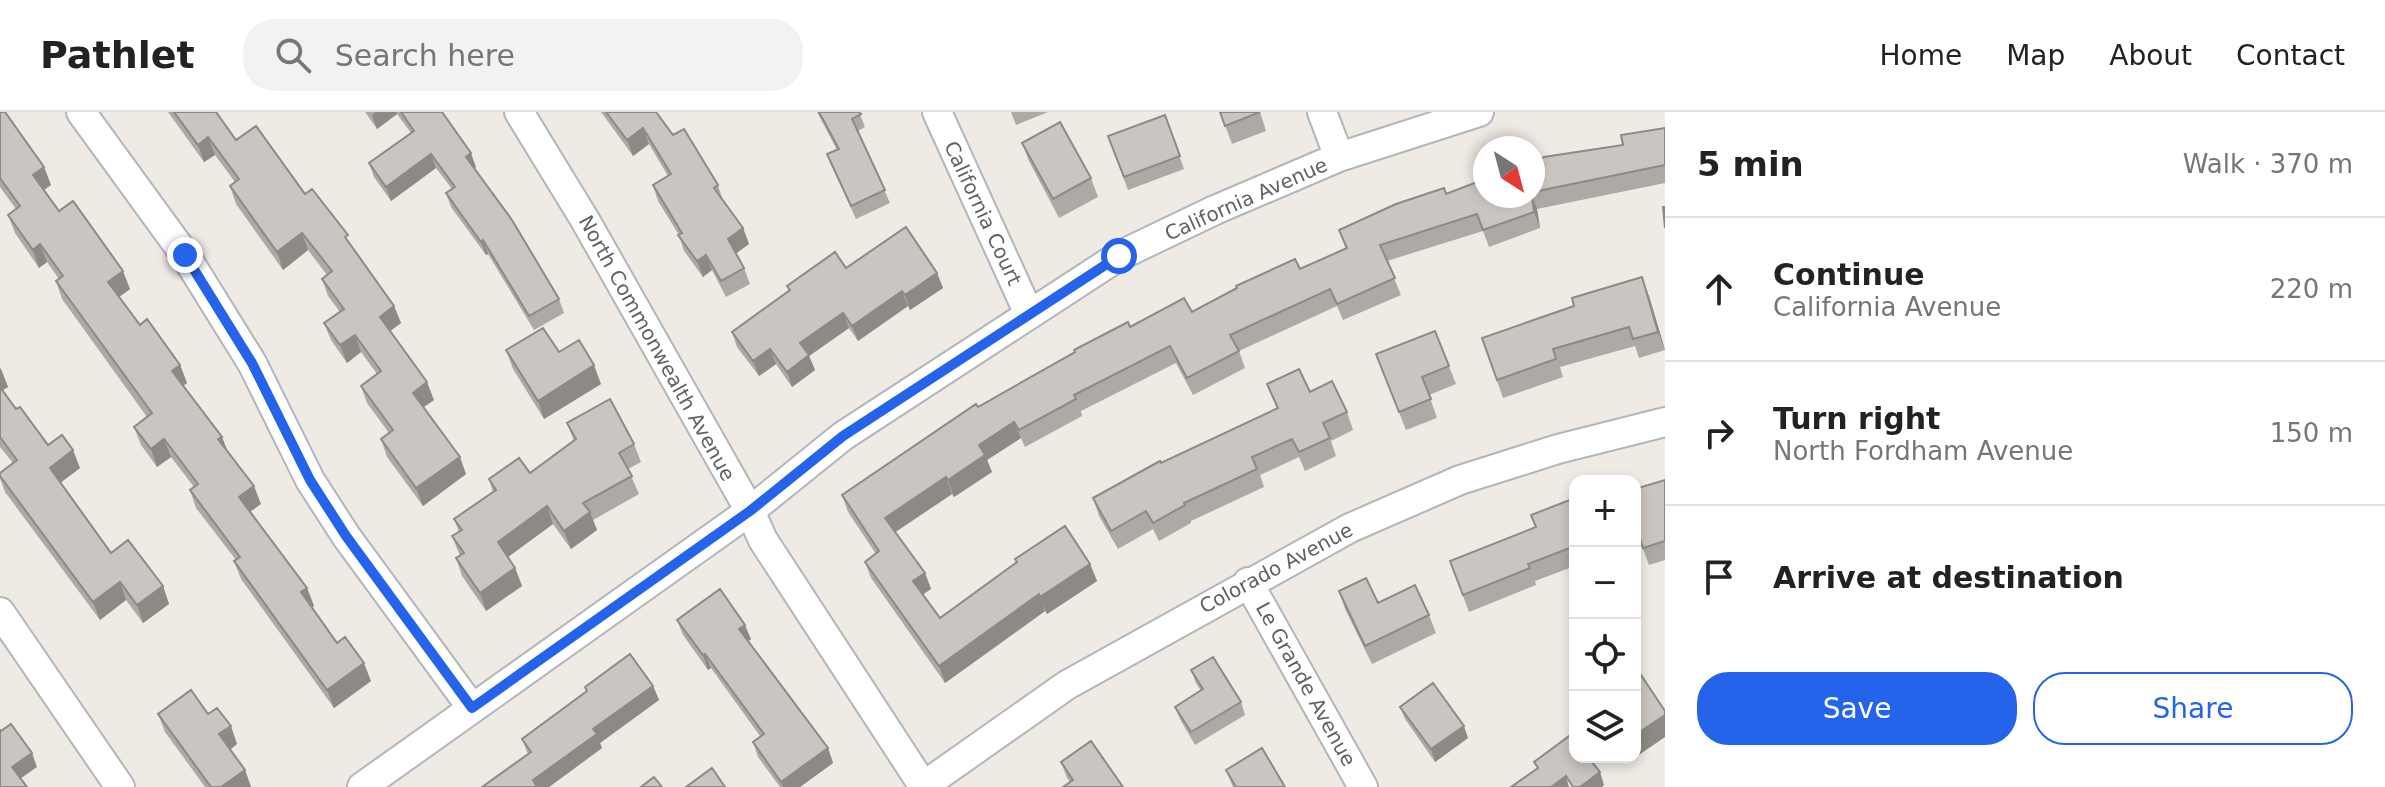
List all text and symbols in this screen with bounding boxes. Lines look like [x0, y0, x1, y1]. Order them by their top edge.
search box [243, 19, 803, 91]
text: Pathlet [40, 33, 195, 77]
icon: search [271, 33, 315, 77]
text: Search here [335, 38, 515, 73]
text: Home [1879, 39, 1962, 72]
text: Map [2006, 39, 2065, 72]
text: About [2109, 39, 2192, 72]
text: Contact [2236, 39, 2345, 72]
north arrow [1473, 136, 1545, 208]
street label: California Court [939, 137, 1027, 289]
text: 5 min [1697, 144, 1804, 184]
text: Walk · 370 m [2183, 149, 2353, 179]
street label: California Avenue [1161, 152, 1331, 246]
street label: North Commonwealth Avenue [574, 211, 740, 485]
route end [167, 237, 203, 273]
route start [1101, 238, 1137, 274]
text: Continue [1773, 257, 1925, 292]
icon: ahead [1697, 267, 1741, 311]
text: 220 m [2270, 274, 2353, 304]
text: California Avenue [1773, 292, 2001, 322]
text: Turn right [1773, 401, 1940, 436]
icon: right [1697, 411, 1741, 455]
text: 150 m [2270, 418, 2353, 448]
text: North Fordham Avenue [1773, 436, 2073, 466]
map controls [1569, 475, 1641, 763]
button: + [1569, 475, 1641, 547]
street label: Colorado Avenue [1195, 517, 1357, 619]
button: − [1569, 547, 1641, 619]
icon: arrive [1697, 555, 1741, 599]
text: Arrive at destination [1773, 560, 2124, 595]
street label: Le Grande Avenue [1251, 598, 1361, 770]
button: locate [1569, 619, 1641, 691]
button: Save [1697, 672, 2017, 745]
button: Share [2033, 672, 2353, 745]
button: layers [1569, 691, 1641, 763]

